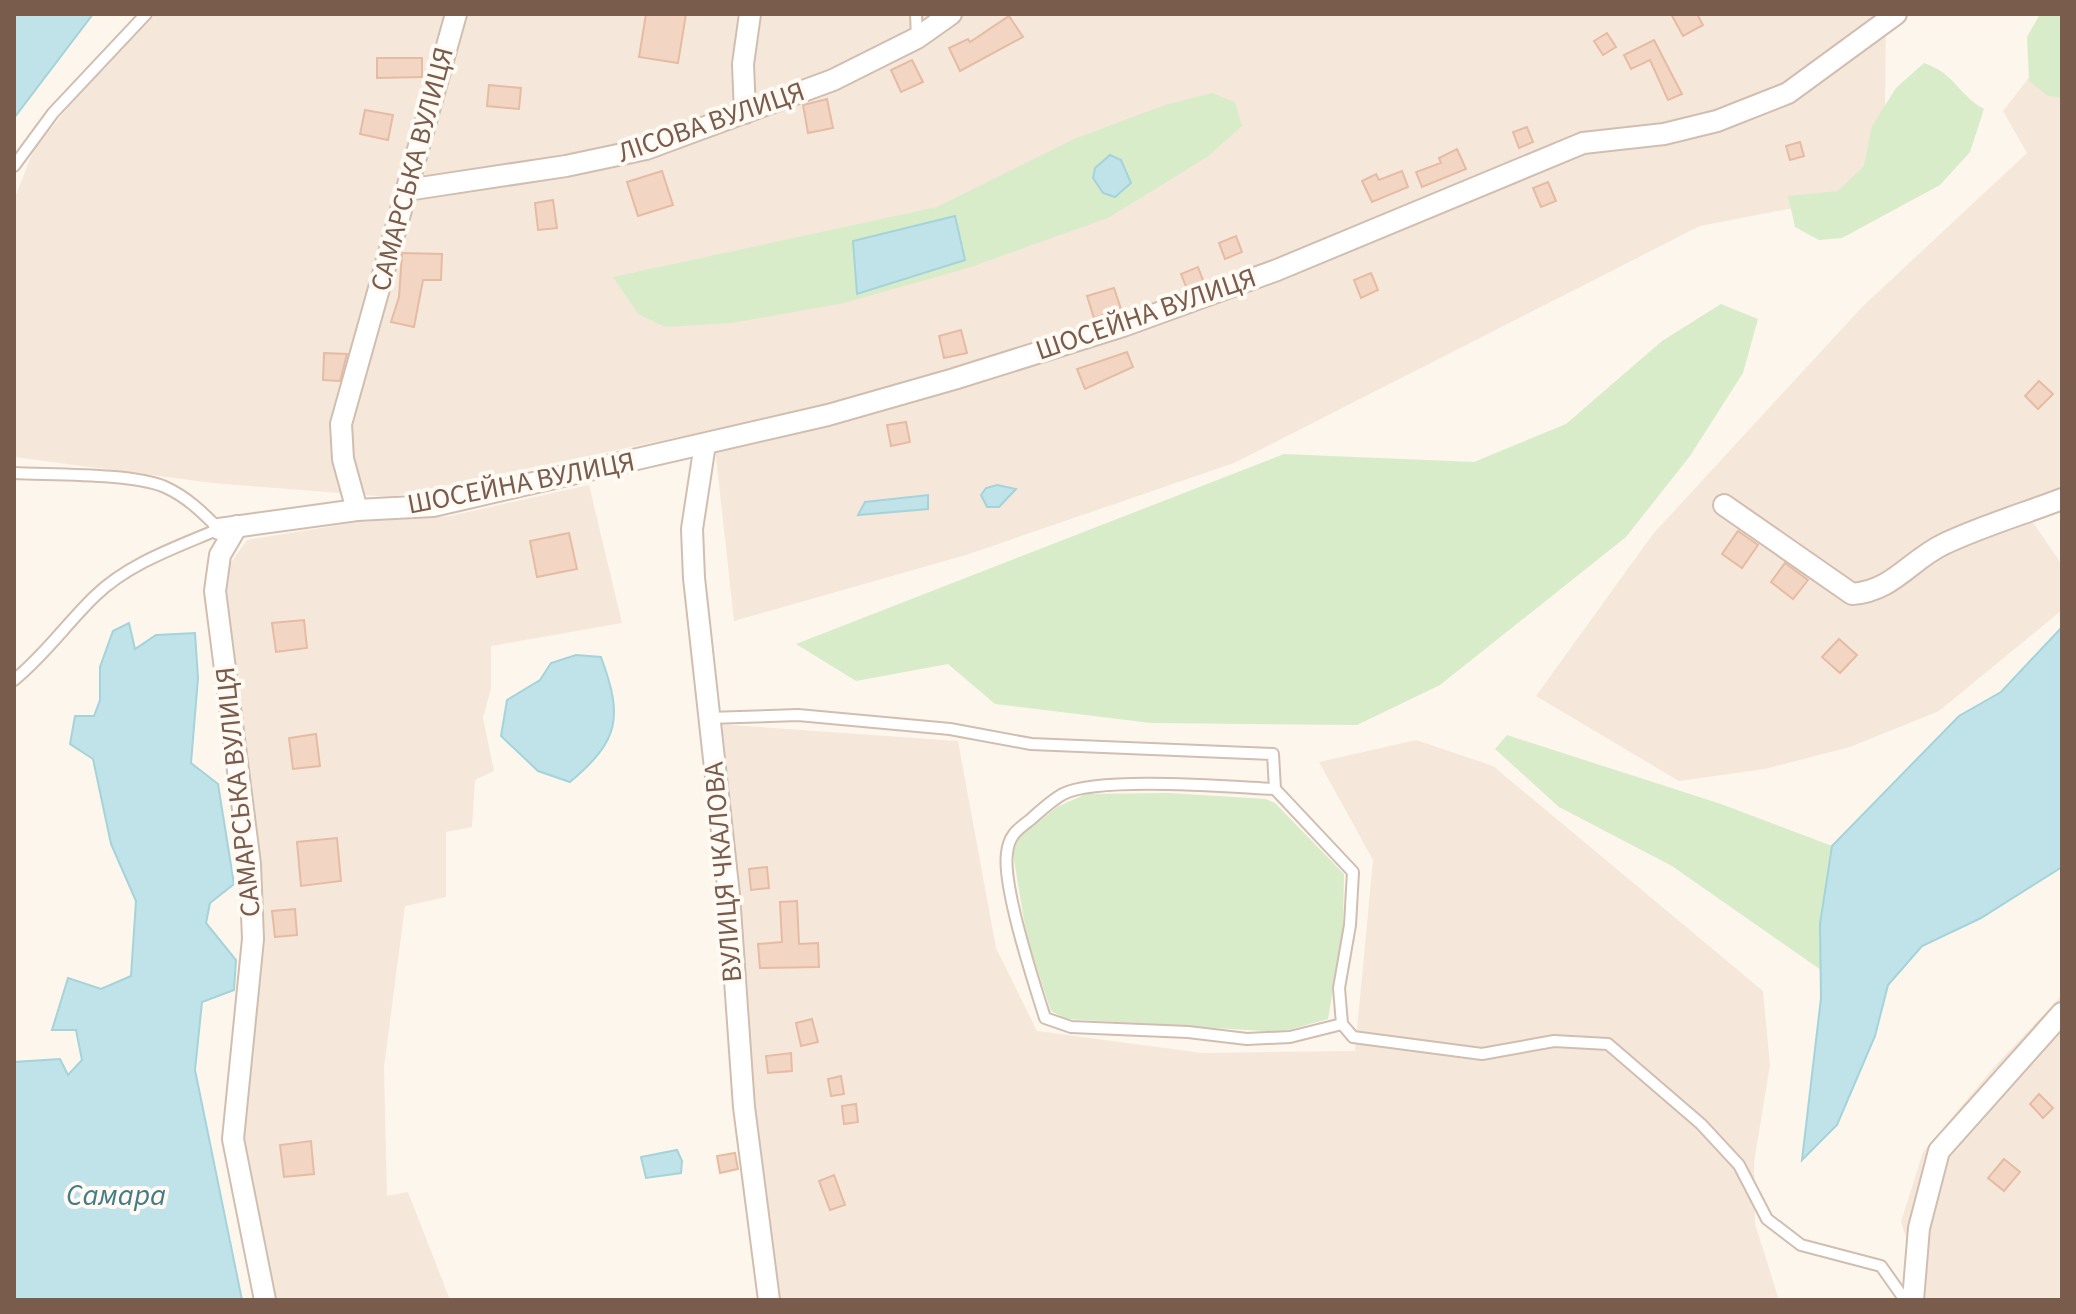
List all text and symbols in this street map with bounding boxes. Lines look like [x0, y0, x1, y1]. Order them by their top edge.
street label: САМАРСЬКА ВУЛИЦЯ [360, 42, 464, 296]
street label: ЛІСОВА ВУЛИЦЯ [612, 71, 810, 173]
street label: ШОСЕЙНА ВУЛИЦЯ [1030, 258, 1262, 370]
street label: ШОСЕЙНА ВУЛИЦЯ [404, 441, 638, 525]
street label: САМАРСЬКА ВУЛИЦЯ [205, 665, 271, 919]
street label: ВУЛИЦЯ ЧКАЛОВА [693, 759, 753, 984]
water label: Самара [66, 1174, 166, 1217]

